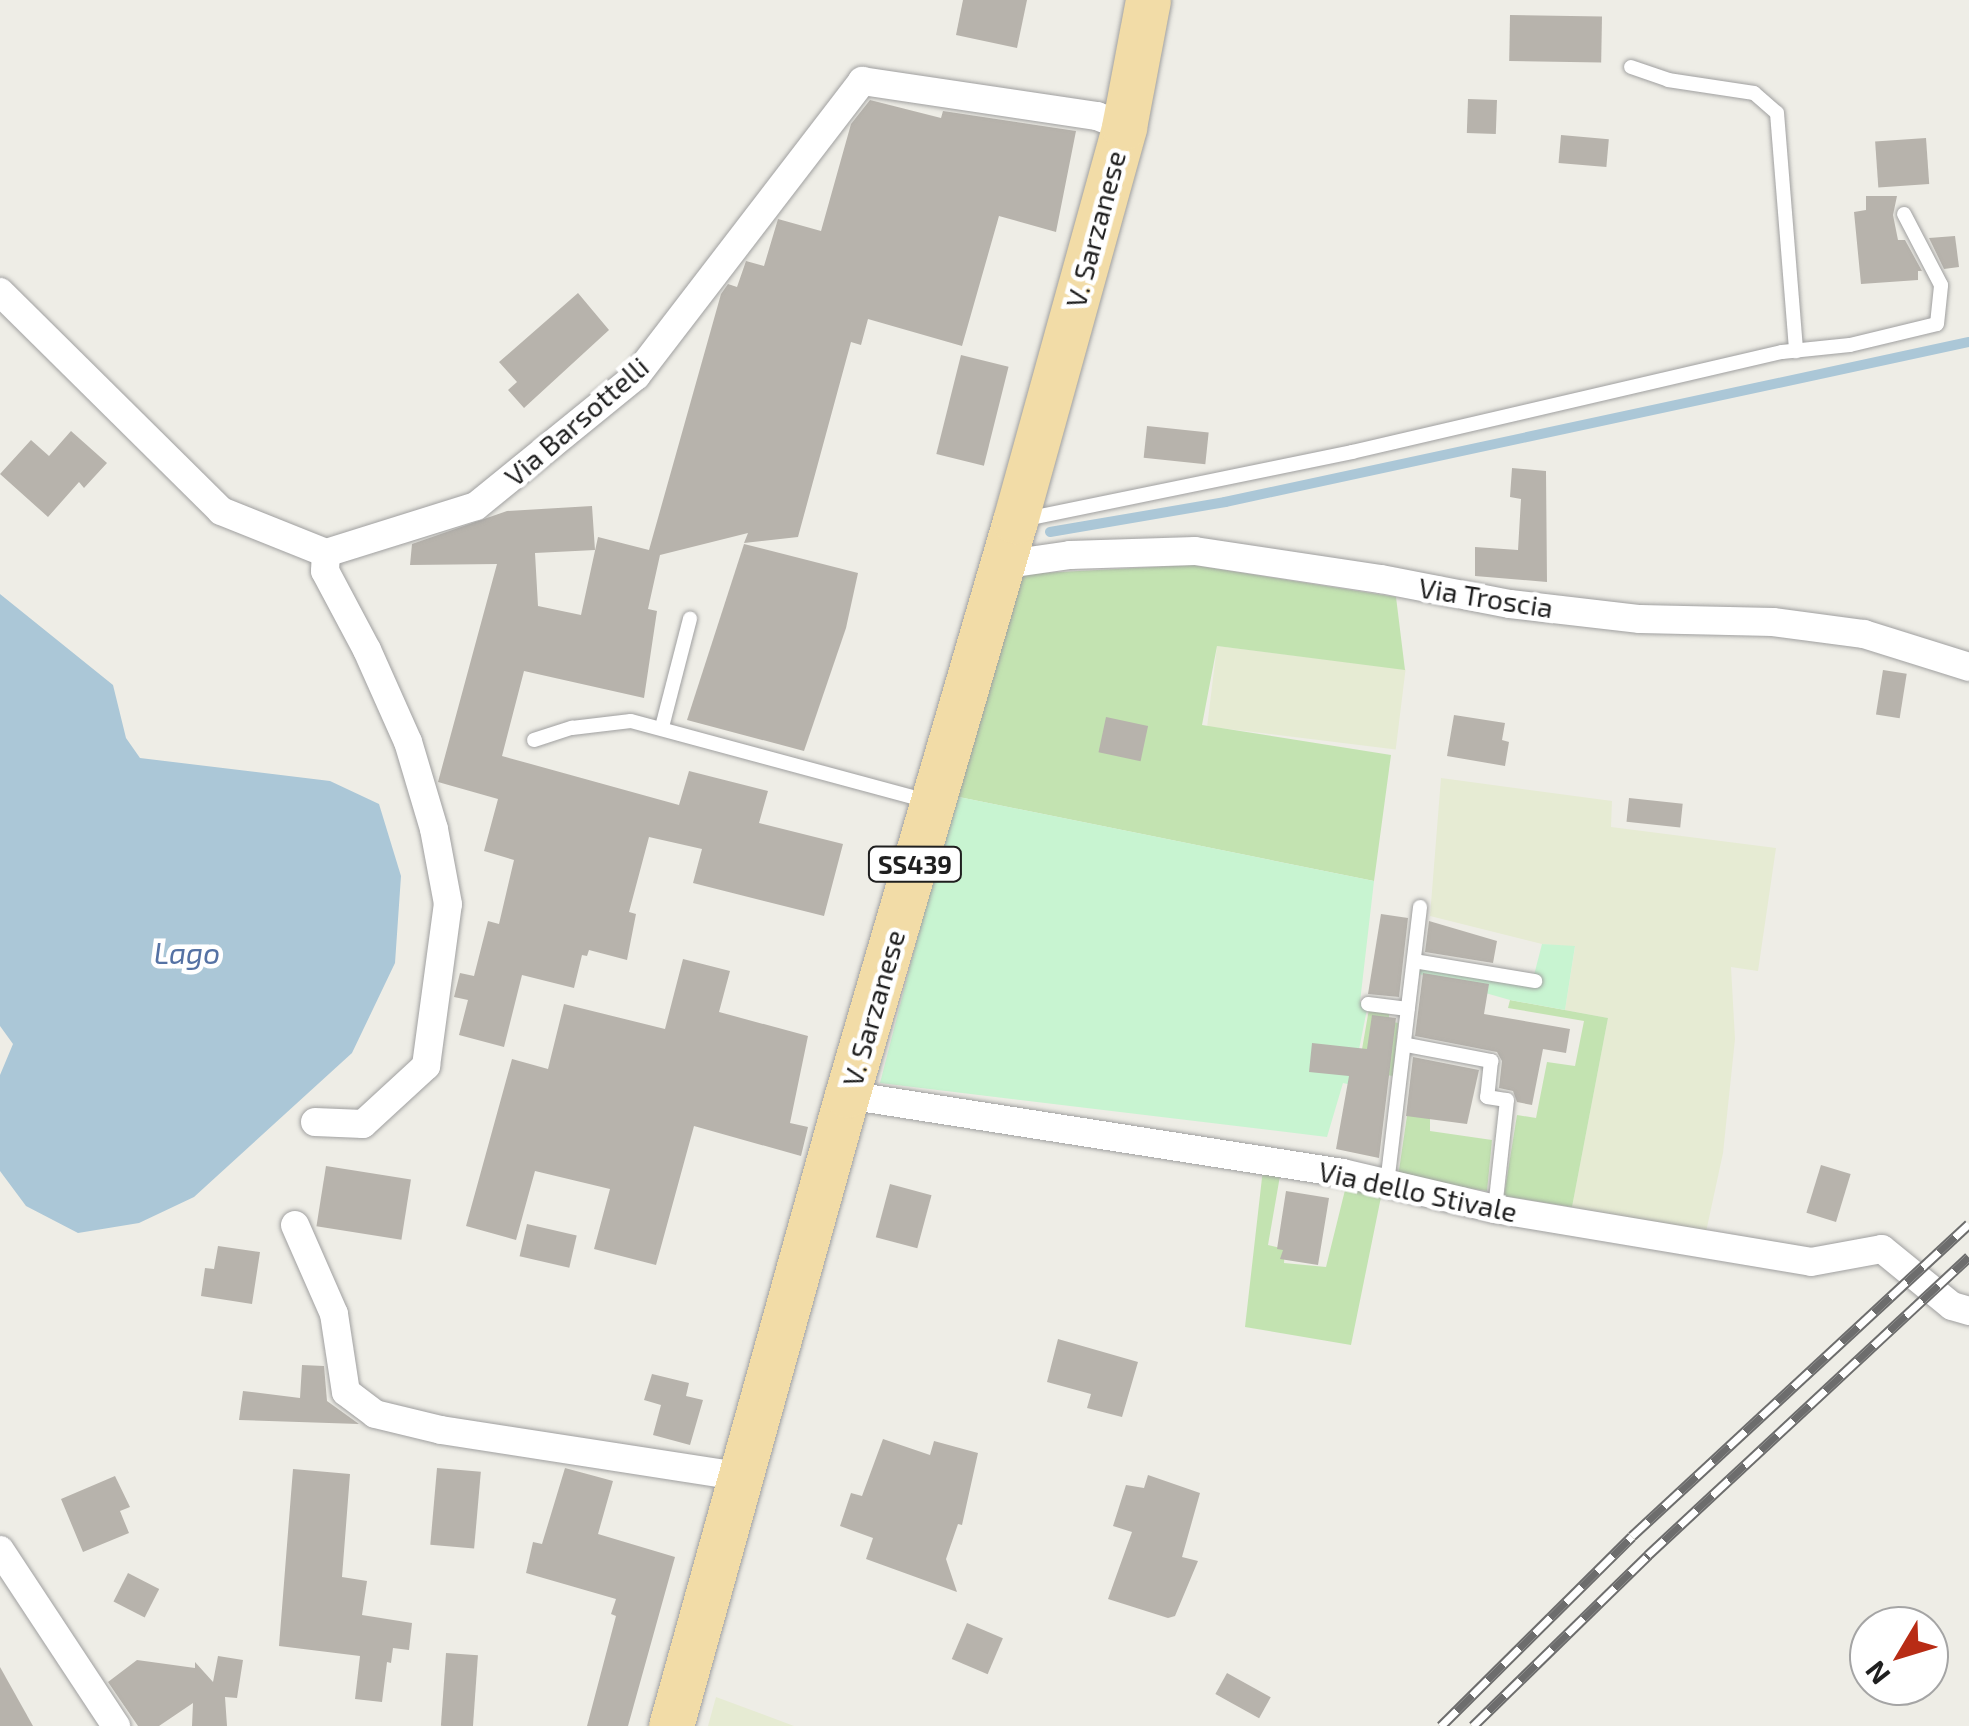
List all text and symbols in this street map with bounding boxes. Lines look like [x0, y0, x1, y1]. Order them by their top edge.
street label: V. Sarzanese [1058, 147, 1132, 311]
street label: Via Barsottelli [497, 349, 655, 493]
street label: Via Troscia [1416, 570, 1556, 624]
road number: SS439 [868, 844, 962, 884]
street label: V. Sarzanese [835, 926, 911, 1090]
water label: Lago [154, 934, 220, 970]
street label: Via dello Stivale [1316, 1154, 1520, 1228]
north arrow [1849, 1606, 1949, 1706]
text: N [1857, 1655, 1897, 1692]

